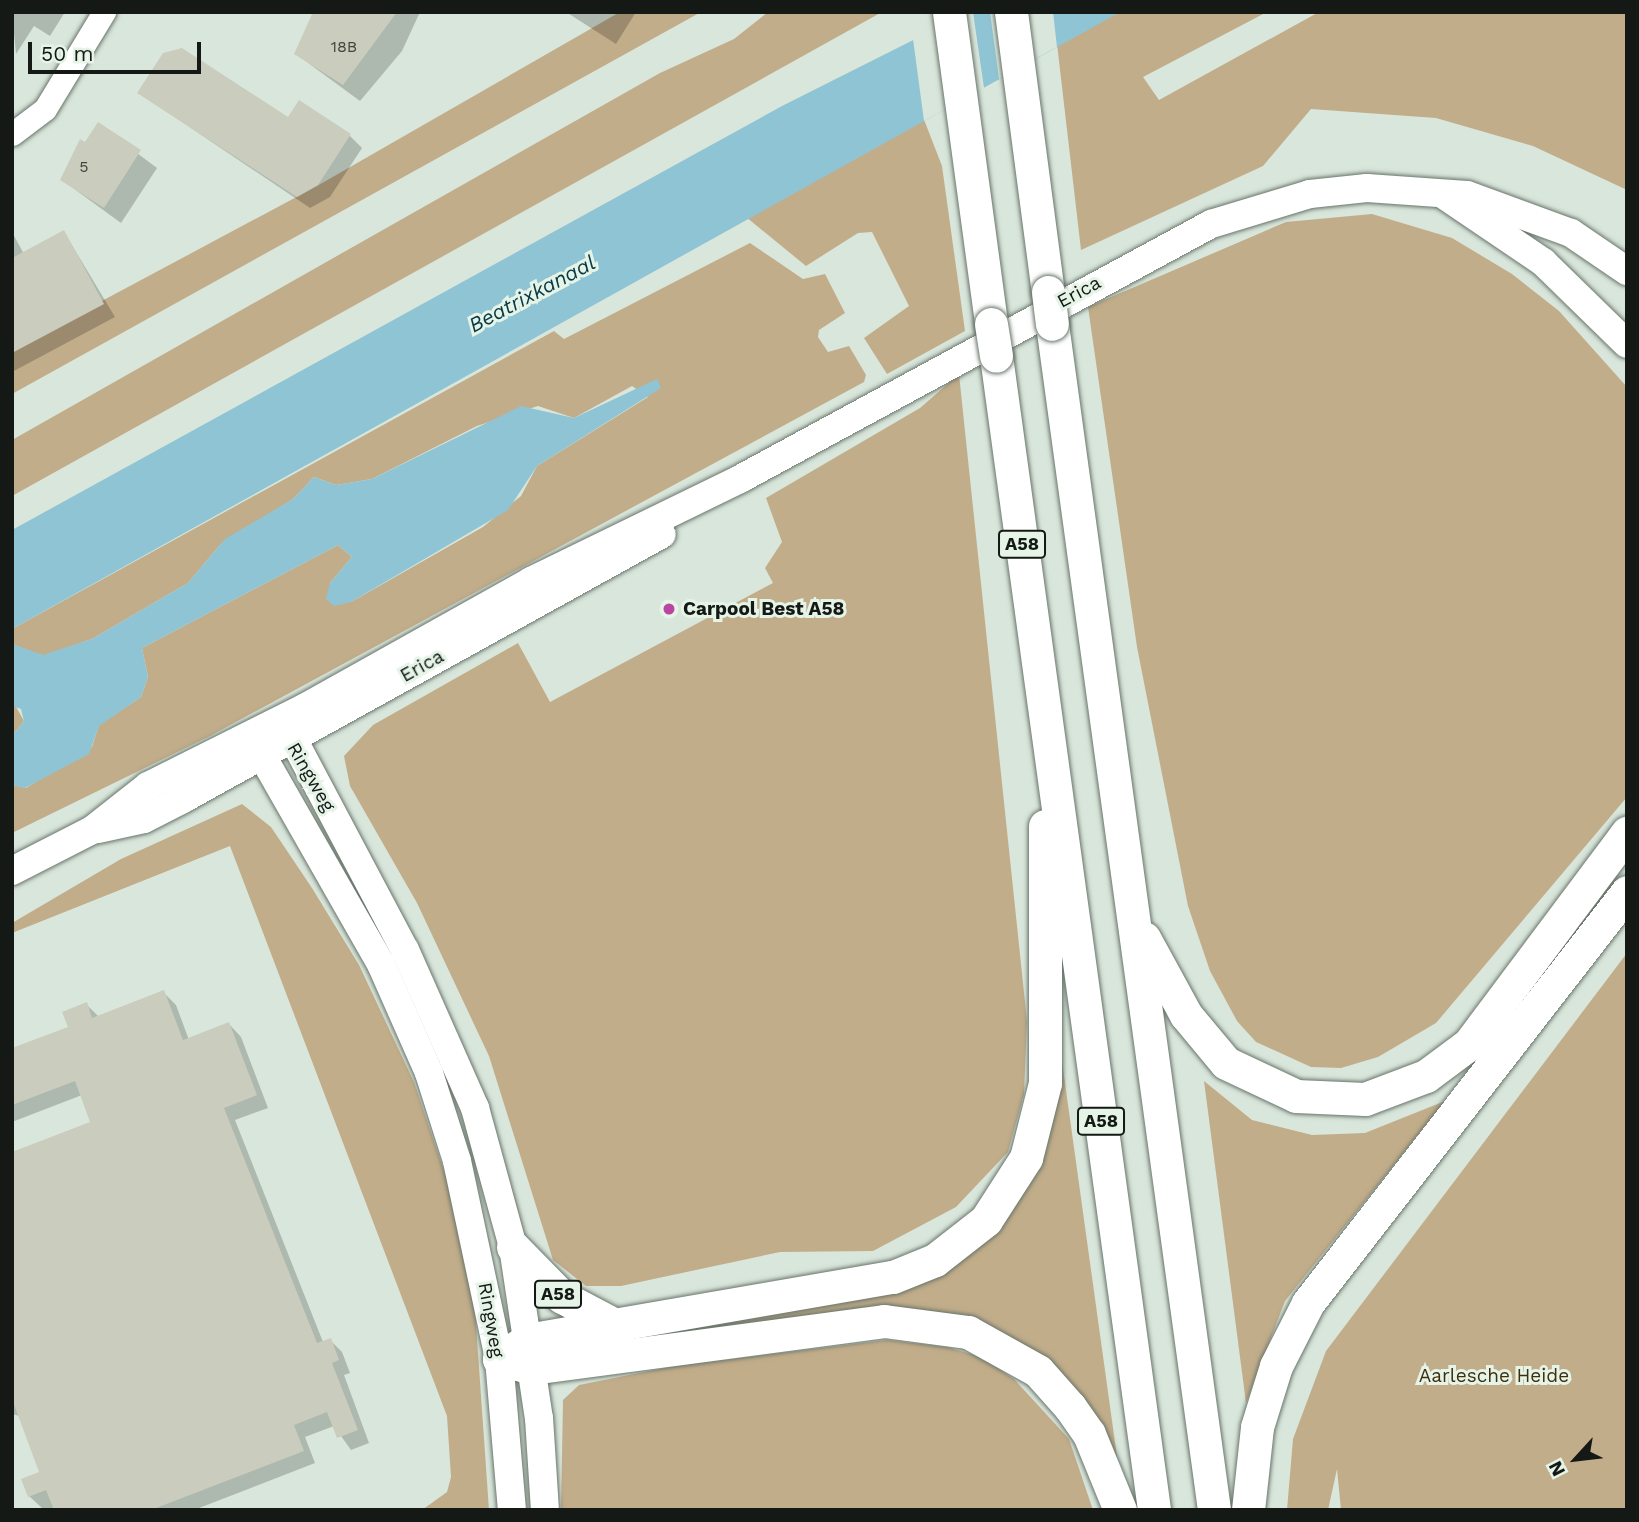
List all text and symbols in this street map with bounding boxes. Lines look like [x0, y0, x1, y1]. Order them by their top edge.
scale bar [32, 28, 205, 72]
house number: 18B [331, 37, 357, 57]
text: 50 m [41, 41, 93, 66]
house number: 5 [79, 157, 89, 177]
water label: Beatrixkanaal [464, 250, 600, 338]
street label: Erica [1053, 271, 1105, 313]
road number: A58 [998, 530, 1046, 558]
place label: Carpool Best A58 [683, 598, 845, 620]
marker: Carpool Best A58 [661, 601, 677, 617]
street label: Erica [396, 645, 448, 687]
street label: Ringweg [282, 738, 340, 816]
road number: A58 [1076, 1106, 1126, 1136]
road number: A58 [534, 1280, 582, 1308]
street label: Ringweg [473, 1281, 509, 1359]
park label: Aarlesche Heide [1419, 1365, 1569, 1387]
north arrow [1541, 1424, 1611, 1494]
text: N [1543, 1457, 1570, 1480]

